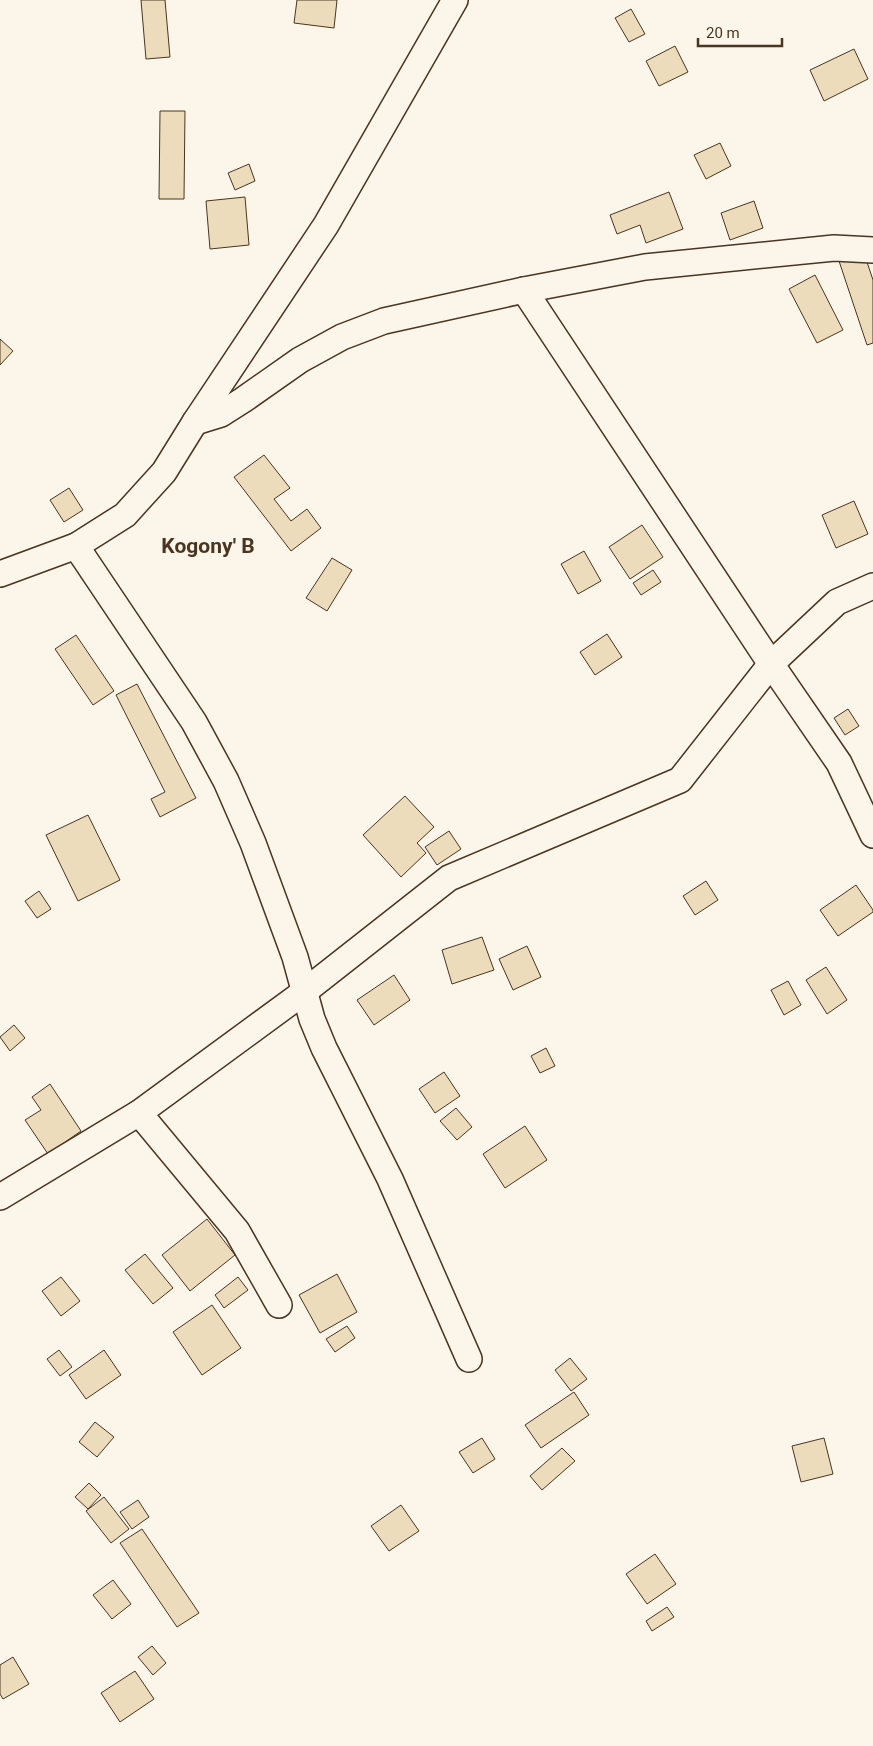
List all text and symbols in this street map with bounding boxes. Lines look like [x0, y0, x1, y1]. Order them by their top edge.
scale bar [698, 15, 782, 47]
text: 20 m [706, 24, 740, 42]
district label: Kogony' B [161, 534, 255, 558]

